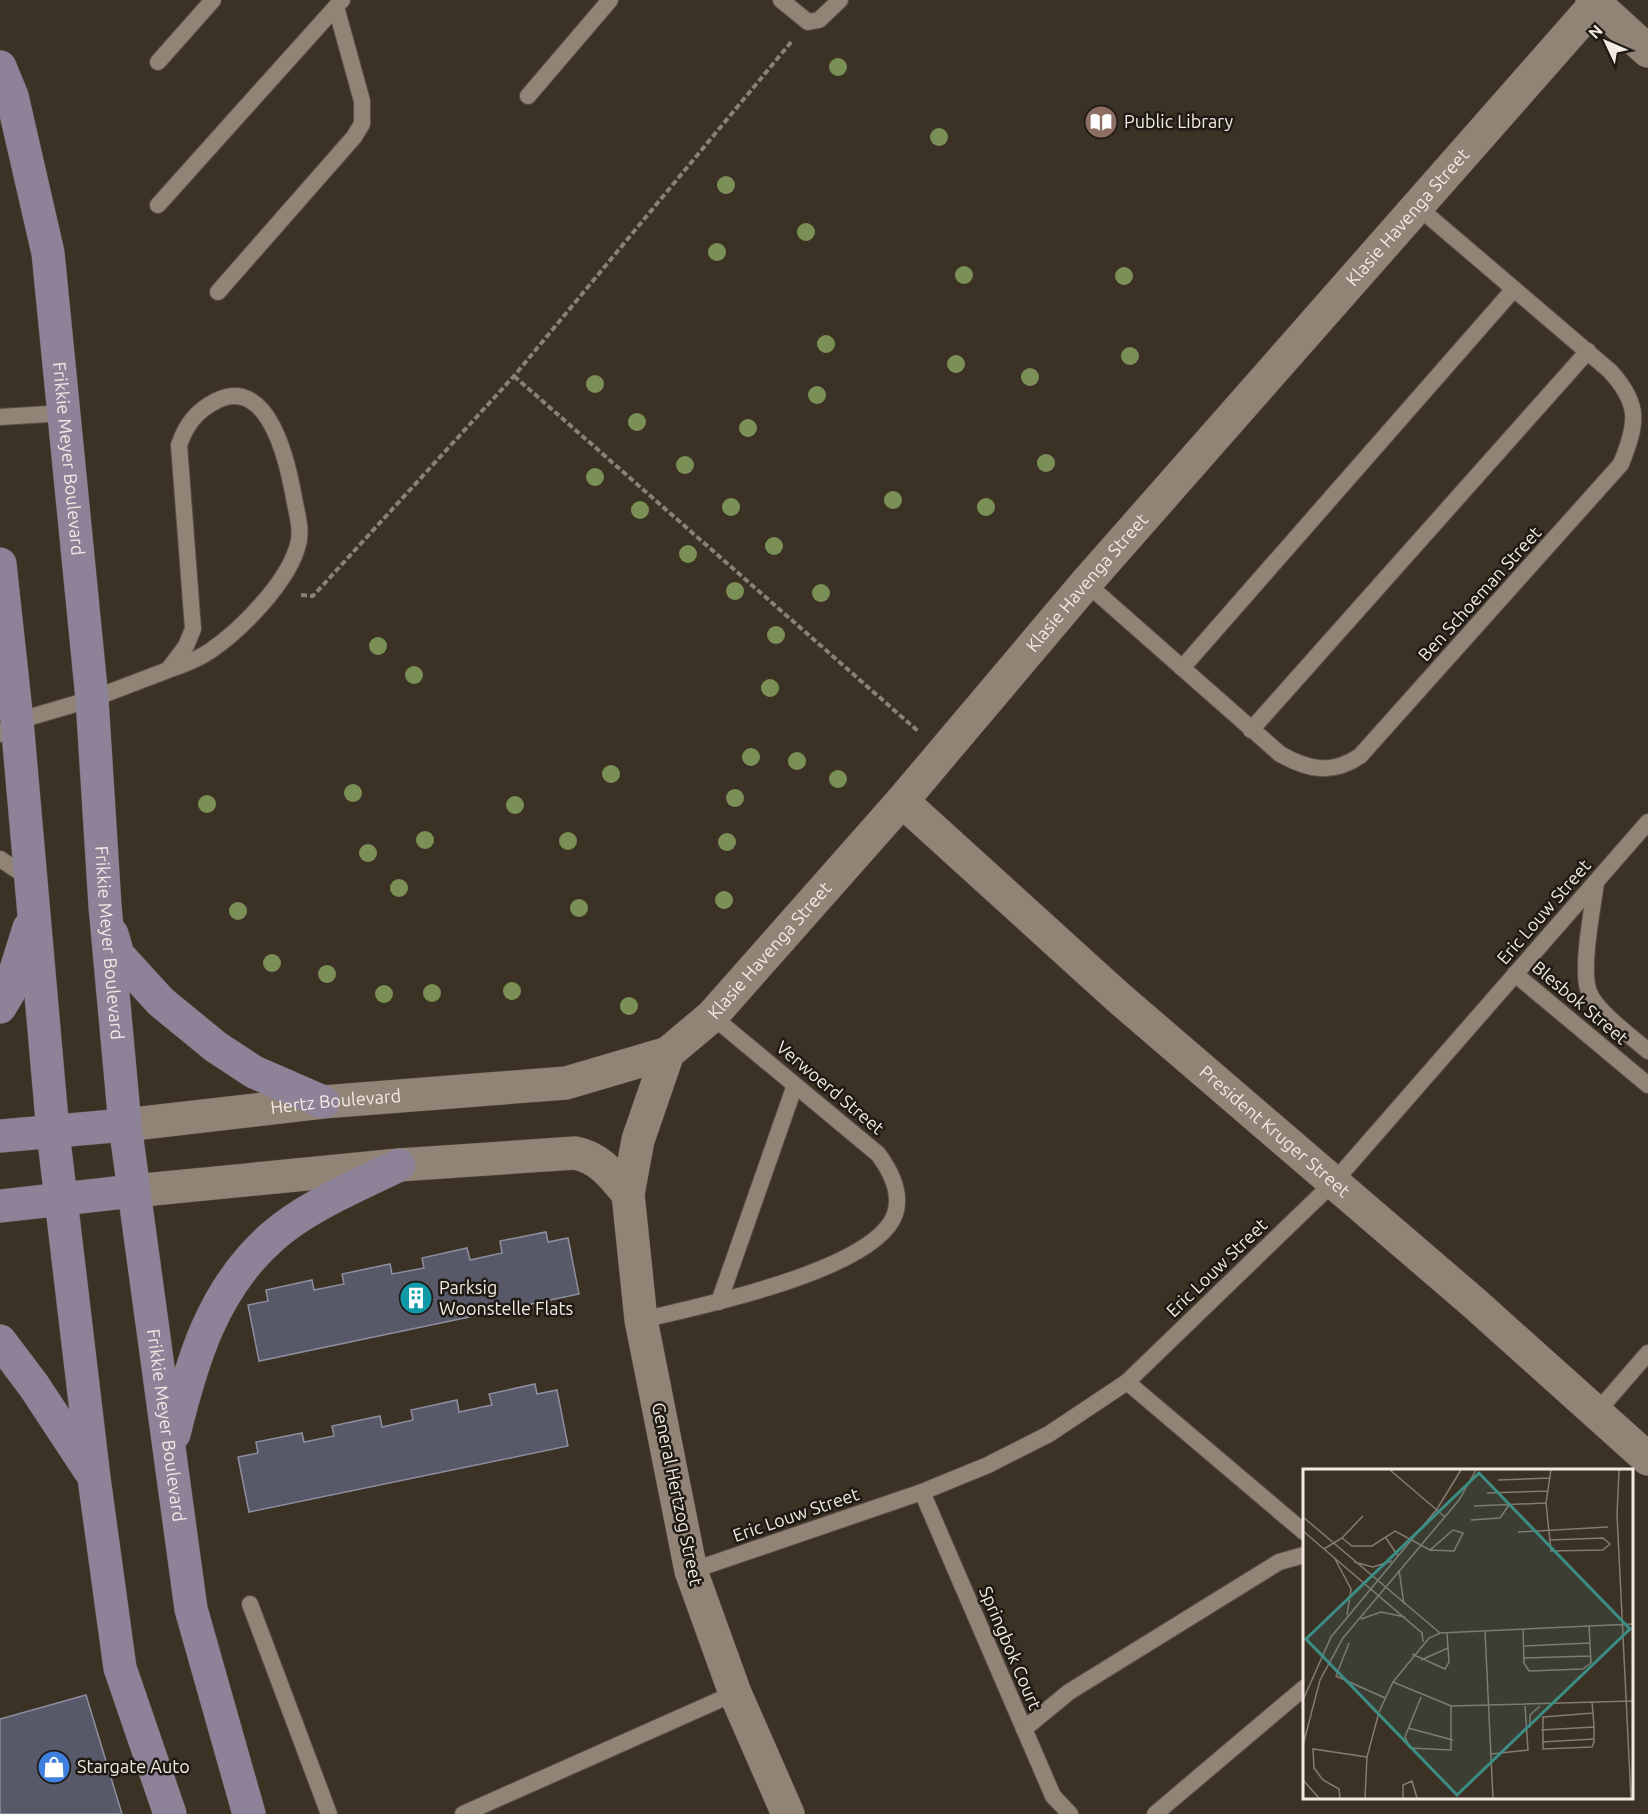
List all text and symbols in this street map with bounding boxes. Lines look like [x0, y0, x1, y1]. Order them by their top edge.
north arrow [1576, 12, 1636, 72]
text: N [1585, 21, 1606, 42]
library icon: Public Library [1083, 104, 1119, 140]
place label: Public Library [1124, 111, 1233, 131]
street label: Klasie Havenga Street [1341, 144, 1473, 289]
street label: Frikkie Meyer Boulevard [50, 361, 89, 556]
street label: Klasie Havenga Street [1021, 509, 1152, 655]
street label: Ben Schoeman Street [1414, 522, 1545, 665]
street label: Frikkie Meyer Boulevard [92, 845, 128, 1040]
street label: Eric Louw Street [1492, 855, 1594, 968]
street label: Klasie Havenga Street [703, 877, 835, 1023]
street label: Blesbok Street [1529, 957, 1632, 1048]
street label: Verwoerd Street [773, 1036, 888, 1138]
street label: President Kruger Street [1196, 1061, 1354, 1201]
street label: Hertz Boulevard [269, 1085, 402, 1117]
street label: Eric Louw Street [1162, 1214, 1271, 1320]
place label: Parksig Woonstelle Flats [439, 1277, 574, 1318]
building icon: Parksig Woonstelle Flats [398, 1280, 434, 1316]
street label: Frikkie Meyer Boulevard [144, 1327, 190, 1523]
street label: General Hertzog Street [649, 1400, 707, 1587]
inset map [1303, 1469, 1633, 1799]
street label: Eric Louw Street [730, 1483, 861, 1545]
street label: Springbok Court [976, 1583, 1046, 1712]
shop icon: Stargate Auto [36, 1749, 72, 1785]
place label: Stargate Auto [77, 1756, 190, 1776]

